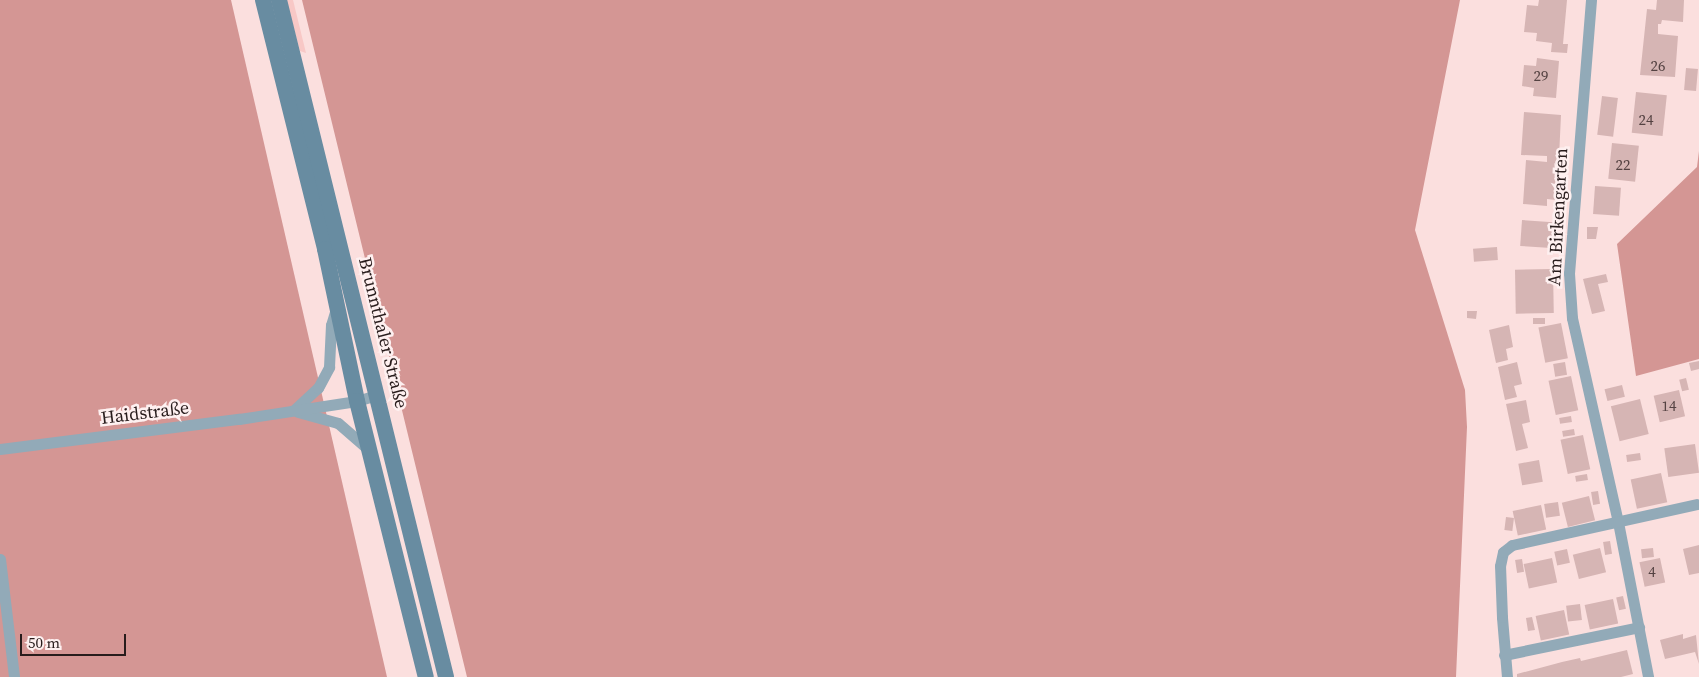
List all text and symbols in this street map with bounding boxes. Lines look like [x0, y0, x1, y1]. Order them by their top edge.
house number: 26 [1651, 57, 1665, 75]
house number: 29 [1534, 67, 1548, 85]
house number: 24 [1639, 111, 1653, 129]
street label: Am Birkengarten [1544, 148, 1572, 286]
house number: 22 [1616, 156, 1630, 174]
street label: Brunnthaler Straße [354, 255, 412, 411]
street label: Haidstraße [100, 397, 190, 429]
house number: 14 [1662, 397, 1676, 415]
house number: 4 [1648, 563, 1656, 581]
scale bar [22, 624, 129, 656]
text: 50 m [28, 632, 60, 653]

